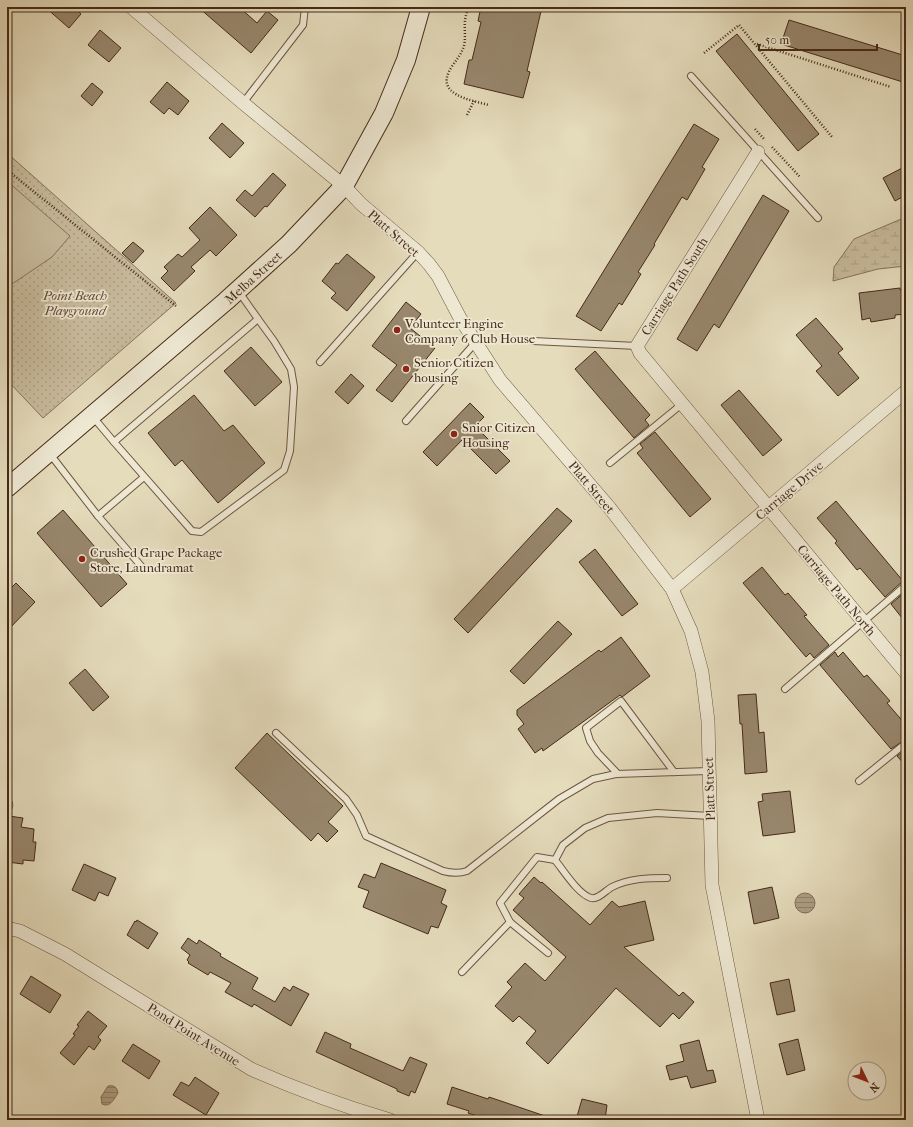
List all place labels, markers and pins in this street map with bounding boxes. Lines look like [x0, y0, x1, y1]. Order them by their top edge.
place label: Volunteer Engine Company 6 Club House [404, 316, 536, 346]
marker: Volunteer Engine Company 6 Club House [392, 325, 402, 335]
place label: Senior Citizen housing [414, 355, 494, 385]
marker: Senior Citizen housing [401, 364, 411, 374]
place label: Snior Citizen Housing [462, 420, 536, 450]
marker: Snior Citizen Housing [449, 429, 459, 439]
place label: Crushed Grape Package Store, Laundramat [90, 545, 223, 575]
marker: Crushed Grape Package Store, Laundramat [77, 554, 87, 564]

